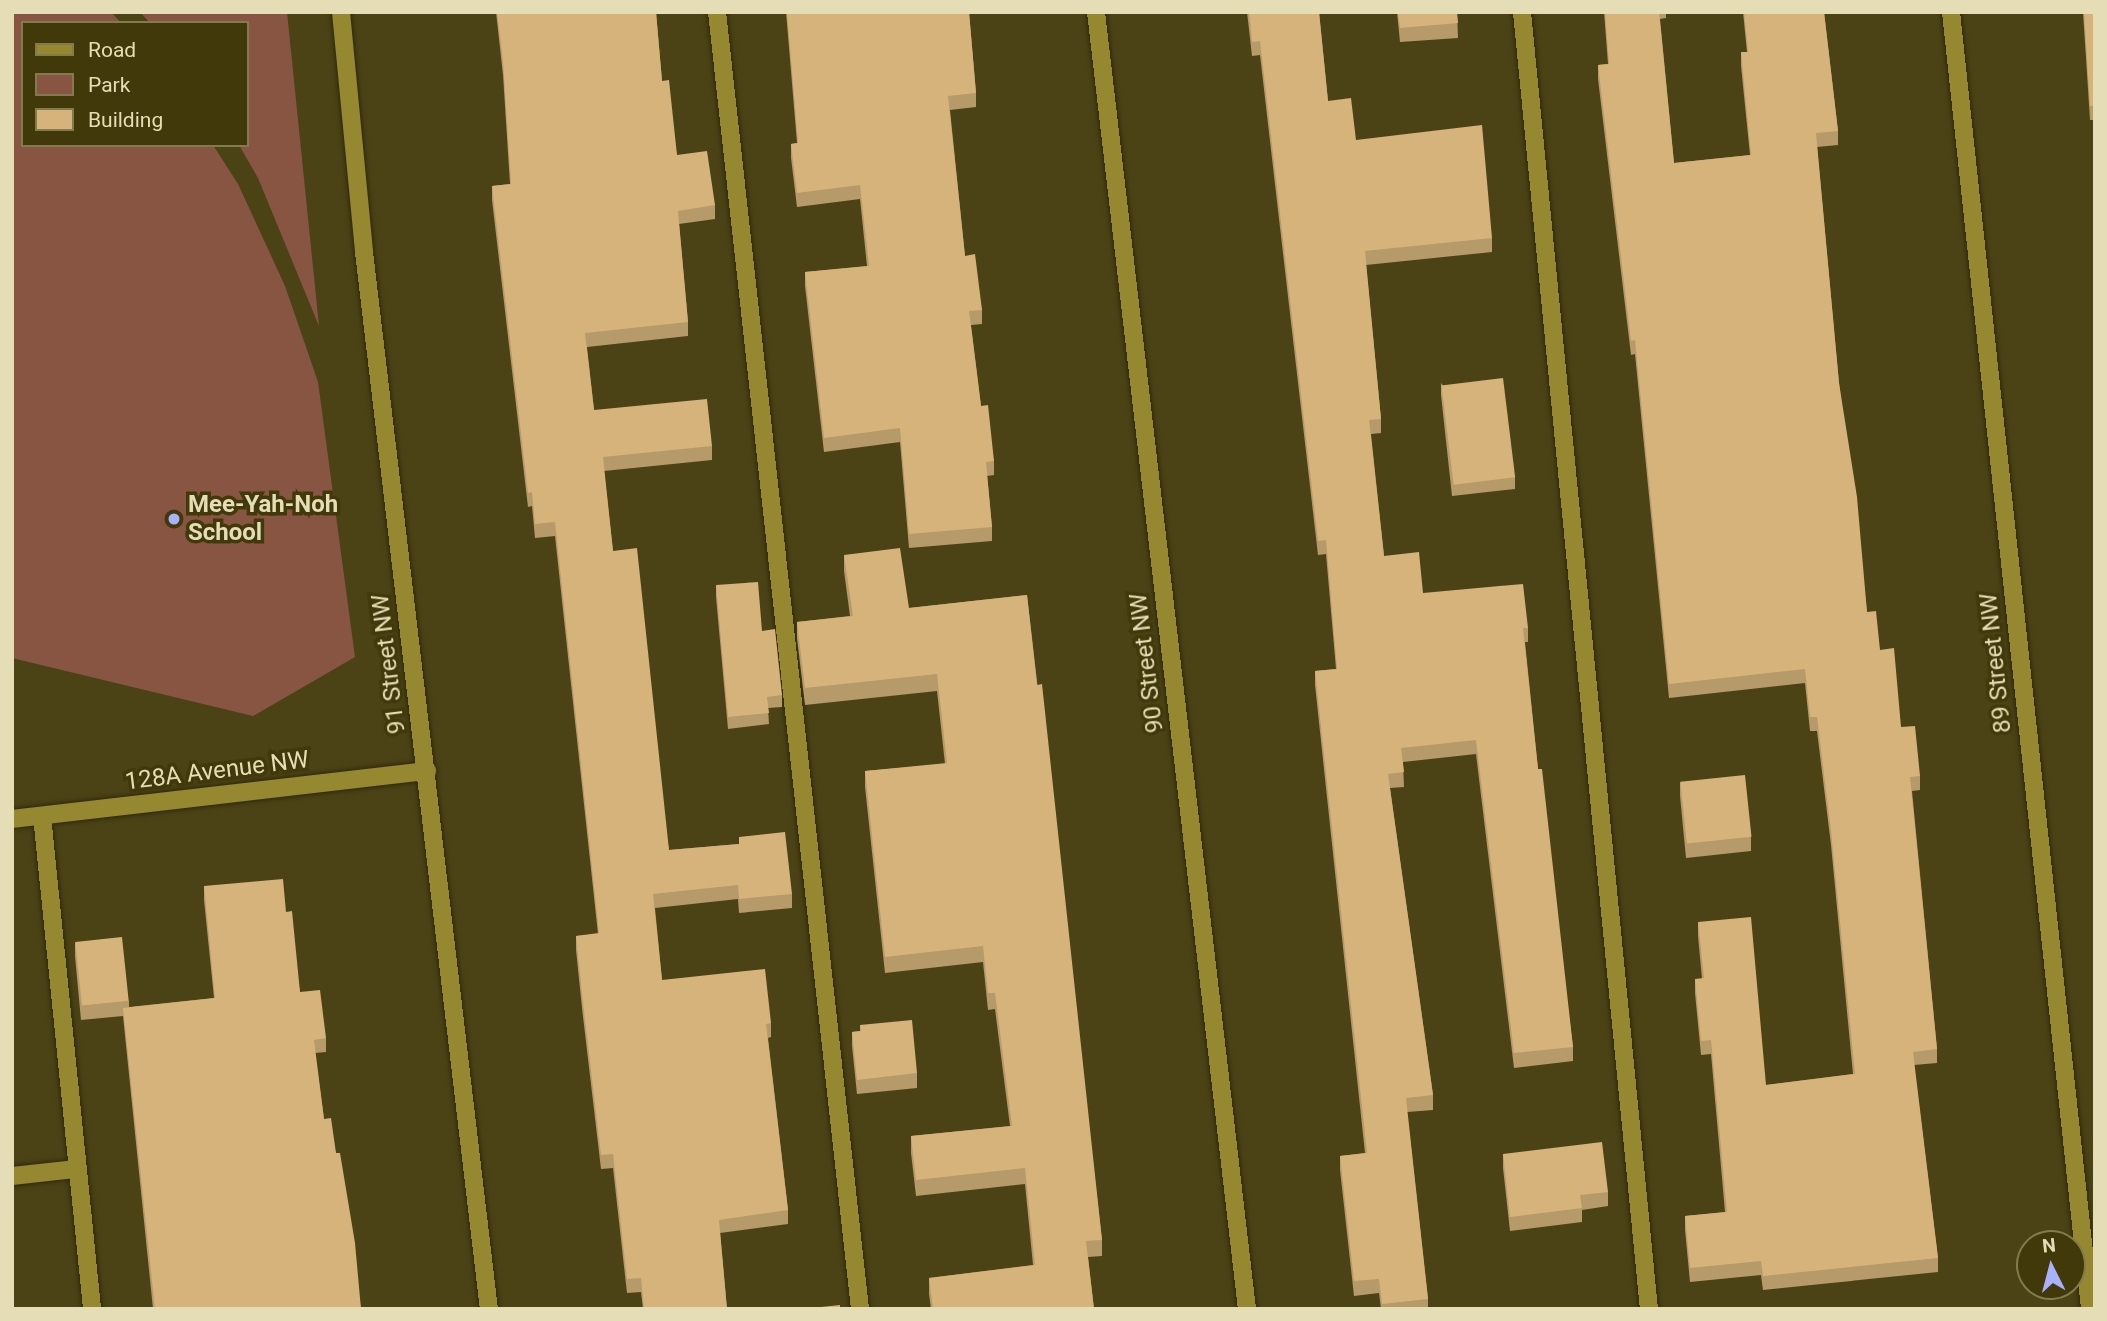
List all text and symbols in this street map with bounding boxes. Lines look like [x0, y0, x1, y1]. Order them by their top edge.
legend [21, 21, 248, 147]
text: Road [88, 38, 136, 62]
text: Park [88, 73, 130, 97]
text: Building [88, 108, 163, 132]
place label: Mee-Yah-Noh School [188, 491, 338, 547]
marker: Mee-Yah-Noh School [166, 511, 182, 527]
street label: 90 Street NW [1124, 591, 1170, 735]
street label: 91 Street NW [366, 592, 412, 736]
street label: 89 Street NW [1974, 592, 2018, 734]
street label: 128A Avenue NW [123, 745, 311, 797]
north arrow [2016, 1230, 2086, 1300]
text: N [2041, 1233, 2057, 1258]

